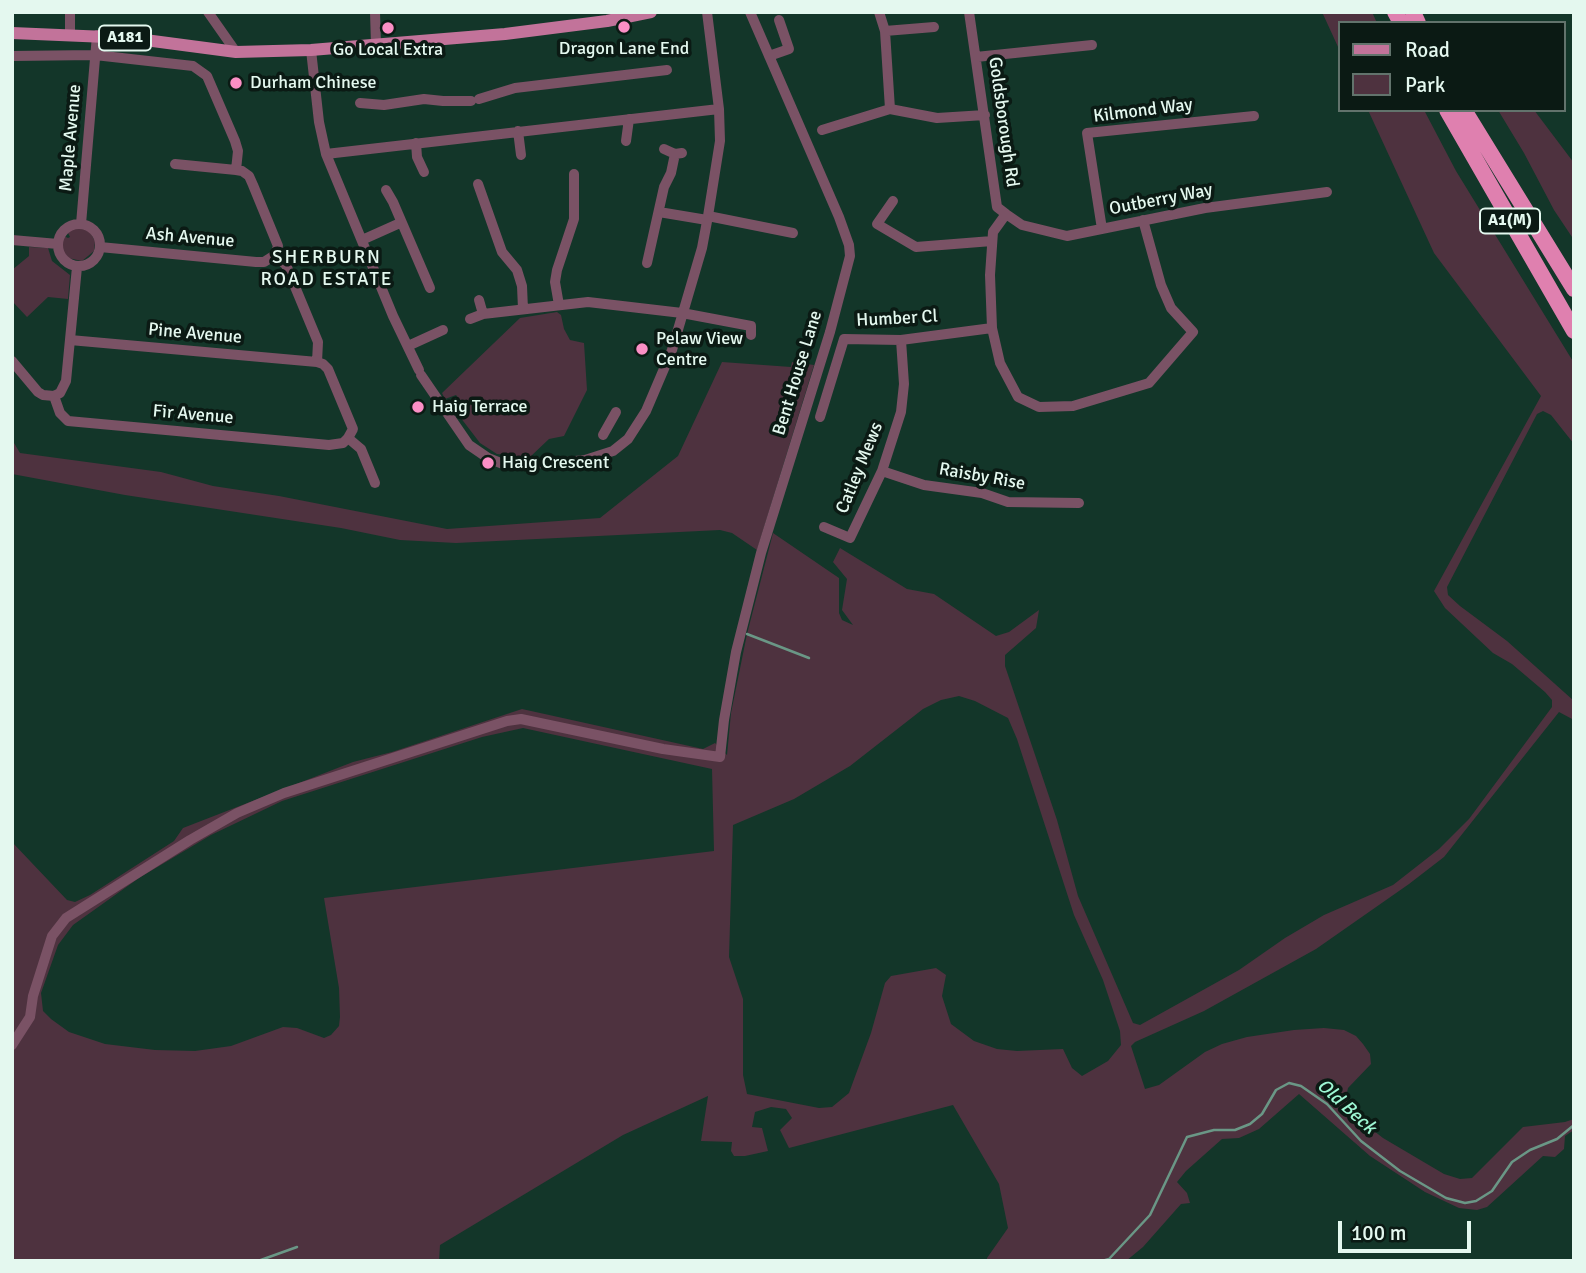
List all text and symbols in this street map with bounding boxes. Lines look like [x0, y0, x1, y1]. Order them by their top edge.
marker: Dragon Lane End [616, 19, 632, 35]
marker: Go Local Extra [380, 20, 396, 36]
legend [1338, 21, 1565, 112]
road number: A181 [99, 26, 151, 50]
text: Road [1405, 37, 1450, 63]
place label: Dragon Lane End [559, 38, 689, 60]
place label: Go Local Extra [333, 39, 443, 61]
street label: Goldsborough Rd [983, 56, 1023, 188]
place label: Durham Chinese [250, 72, 377, 94]
text: Park [1405, 72, 1445, 98]
marker: Durham Chinese [228, 75, 244, 91]
street label: Maple Avenue [56, 83, 86, 193]
street label: Kilmond Way [1092, 94, 1194, 128]
street label: Outberry Way [1108, 179, 1214, 221]
road number: A1(M) [1480, 209, 1540, 234]
street label: Ash Avenue [145, 223, 235, 253]
district label: SHERBURN ROAD ESTATE [262, 247, 392, 291]
street label: Humber Cl [856, 306, 938, 332]
street label: Bent House Lane [769, 308, 827, 438]
street label: Pine Avenue [147, 319, 243, 349]
place label: Pelaw View Centre [656, 328, 743, 370]
marker: Pelaw View Centre [634, 341, 650, 357]
place label: Haig Terrace [432, 396, 528, 418]
marker: Haig Terrace [410, 399, 426, 415]
street label: Fir Avenue [152, 401, 234, 429]
street label: Catley Mews [832, 419, 888, 517]
place label: Haig Crescent [502, 452, 609, 474]
marker: Haig Crescent [480, 455, 496, 471]
street label: Raisby Rise [937, 459, 1027, 495]
water label: Old Beck [1312, 1075, 1380, 1139]
scale bar [1341, 1206, 1474, 1250]
text: 100 m [1351, 1220, 1406, 1246]

